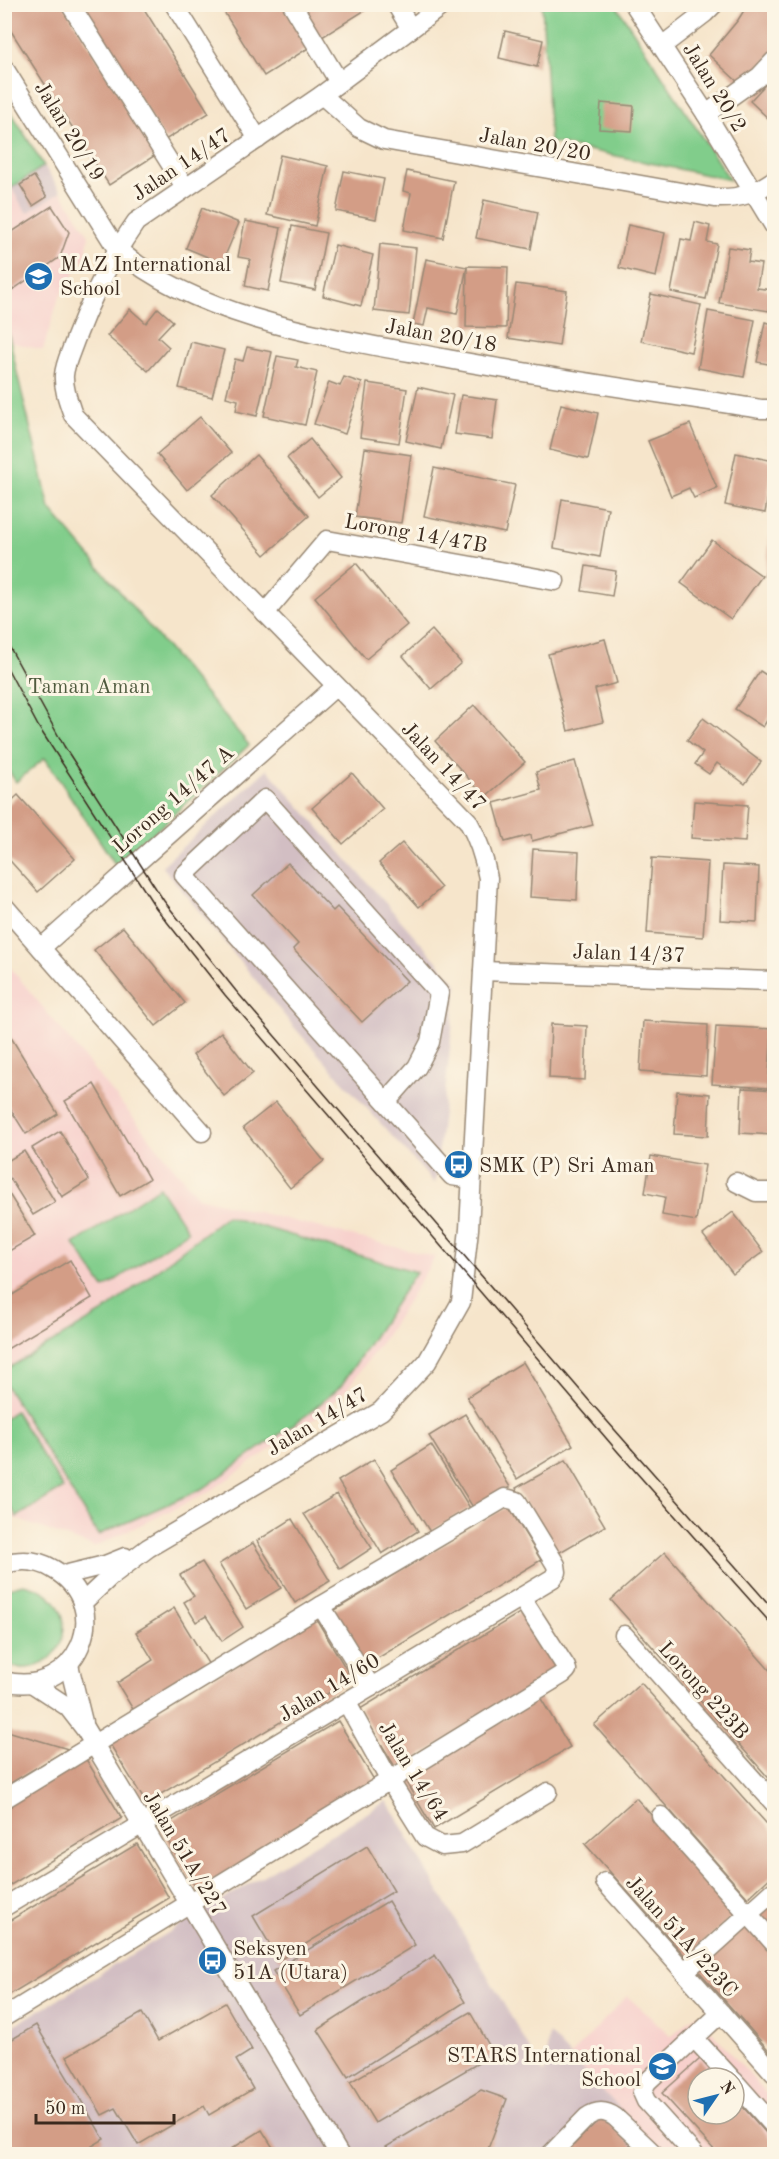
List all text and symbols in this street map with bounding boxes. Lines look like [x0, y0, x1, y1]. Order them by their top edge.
street label: Jalan 20/2 [678, 39, 749, 136]
street label: Jalan 20/19 [30, 78, 108, 185]
street label: Jalan 14/47 [129, 125, 235, 206]
street label: Jalan 20/20 [477, 125, 592, 166]
place label: MAZ International School [60, 255, 231, 300]
school or university icon: MAZ International School [23, 260, 55, 292]
street label: Jalan 20/18 [383, 316, 498, 357]
street label: Lorong 14/47B [343, 512, 489, 557]
park label: Taman Aman [28, 677, 150, 698]
street label: Jalan 14/47 [397, 718, 489, 816]
street label: Lorong 14/47 A [110, 742, 238, 858]
street label: Jalan 14/37 [572, 942, 686, 967]
bus stop icon: SMK (P) Sri Aman [442, 1149, 474, 1181]
place label: SMK (P) Sri Aman [479, 1156, 655, 1177]
street label: Jalan 14/47 [264, 1384, 372, 1460]
street label: Lorong 223B [654, 1638, 752, 1744]
street label: Jalan 14/60 [276, 1650, 384, 1726]
street label: Jalan 14/64 [374, 1718, 452, 1825]
street label: Jalan 51A/227 [138, 1788, 229, 1920]
street label: Jalan 51A/223C [621, 1872, 741, 2002]
place label: Seksyen 51A (Utara) [233, 1939, 348, 1984]
bus stop icon: Seksyen 51A (Utara) [196, 1944, 228, 1976]
place label: STARS International School [447, 2046, 641, 2091]
school or university icon: STARS International School [646, 2051, 678, 2083]
north arrow [686, 2066, 746, 2126]
text: N [717, 2079, 737, 2099]
scale bar [36, 2087, 174, 2125]
text: 50 m [45, 2100, 85, 2118]

